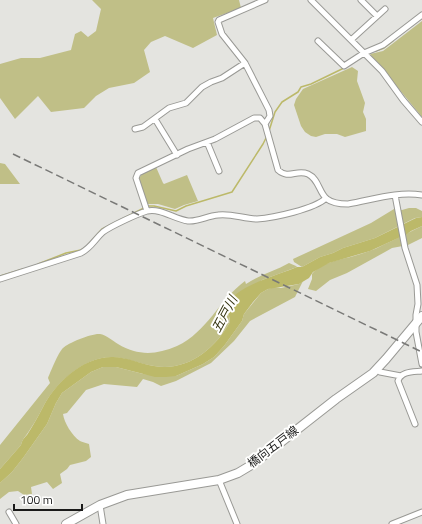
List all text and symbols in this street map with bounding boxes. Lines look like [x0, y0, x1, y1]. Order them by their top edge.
water label: 五戸川 [206, 290, 243, 336]
street label: 橋向五戸線 [243, 421, 302, 472]
scale bar [14, 486, 82, 512]
text: 100 m [20, 490, 53, 509]

